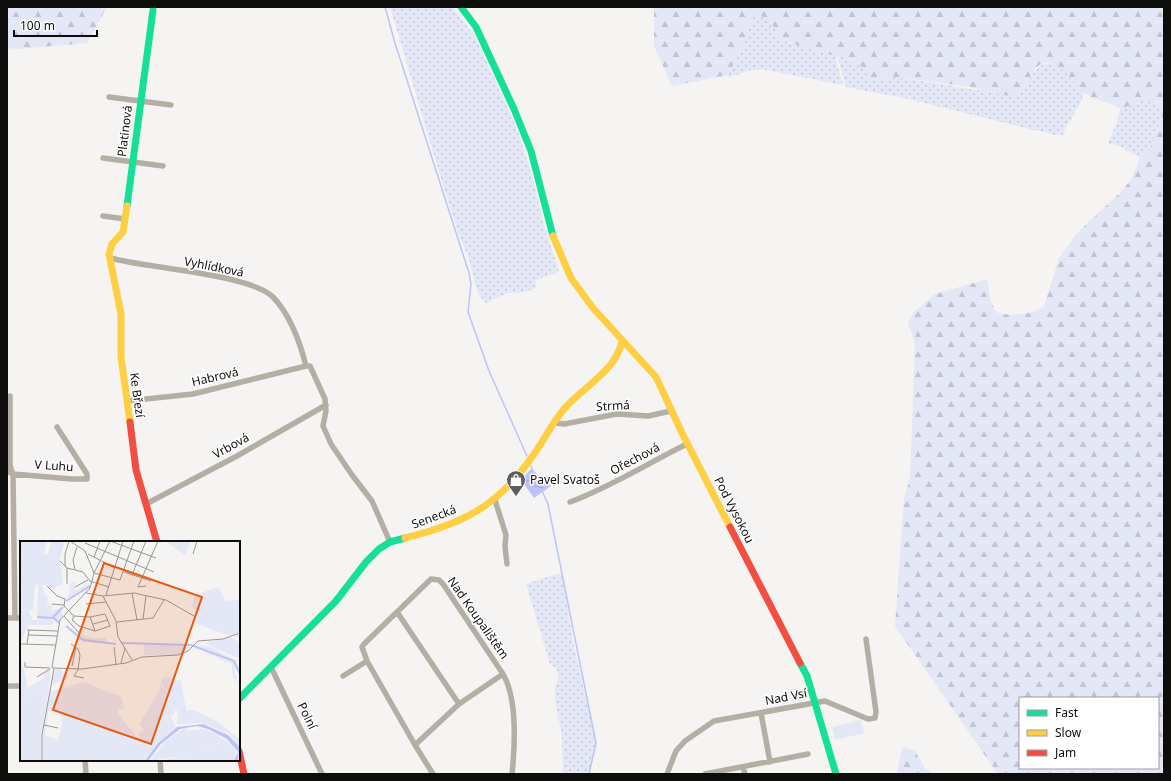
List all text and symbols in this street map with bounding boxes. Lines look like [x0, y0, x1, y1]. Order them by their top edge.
scale bar [14, 12, 97, 38]
text: 100 m [20, 17, 55, 34]
street label: Platinová [113, 104, 136, 158]
street label: Vyhlídková [183, 252, 245, 281]
street label: Habrová [190, 363, 240, 390]
street label: Ke Březí [126, 371, 149, 419]
street label: Strmá [596, 396, 630, 415]
street label: Vrbová [209, 429, 252, 463]
street label: Ořechová [607, 438, 663, 479]
street label: V Luhu [34, 456, 74, 475]
shop icon: Pavel Svatoš [505, 469, 527, 497]
place label: Pavel Svatoš [530, 471, 600, 488]
street label: Pod Vysokou [710, 474, 758, 546]
street label: Senecká [409, 501, 459, 532]
inset map [20, 541, 240, 761]
street label: Nad Koupalištěm [444, 573, 513, 662]
street label: Nad Vsí [764, 684, 809, 709]
legend [1019, 697, 1159, 769]
street label: Polní [294, 699, 322, 733]
text: Fast [1055, 704, 1079, 721]
text: Slow [1055, 724, 1082, 741]
text: Jam [1054, 744, 1076, 761]

